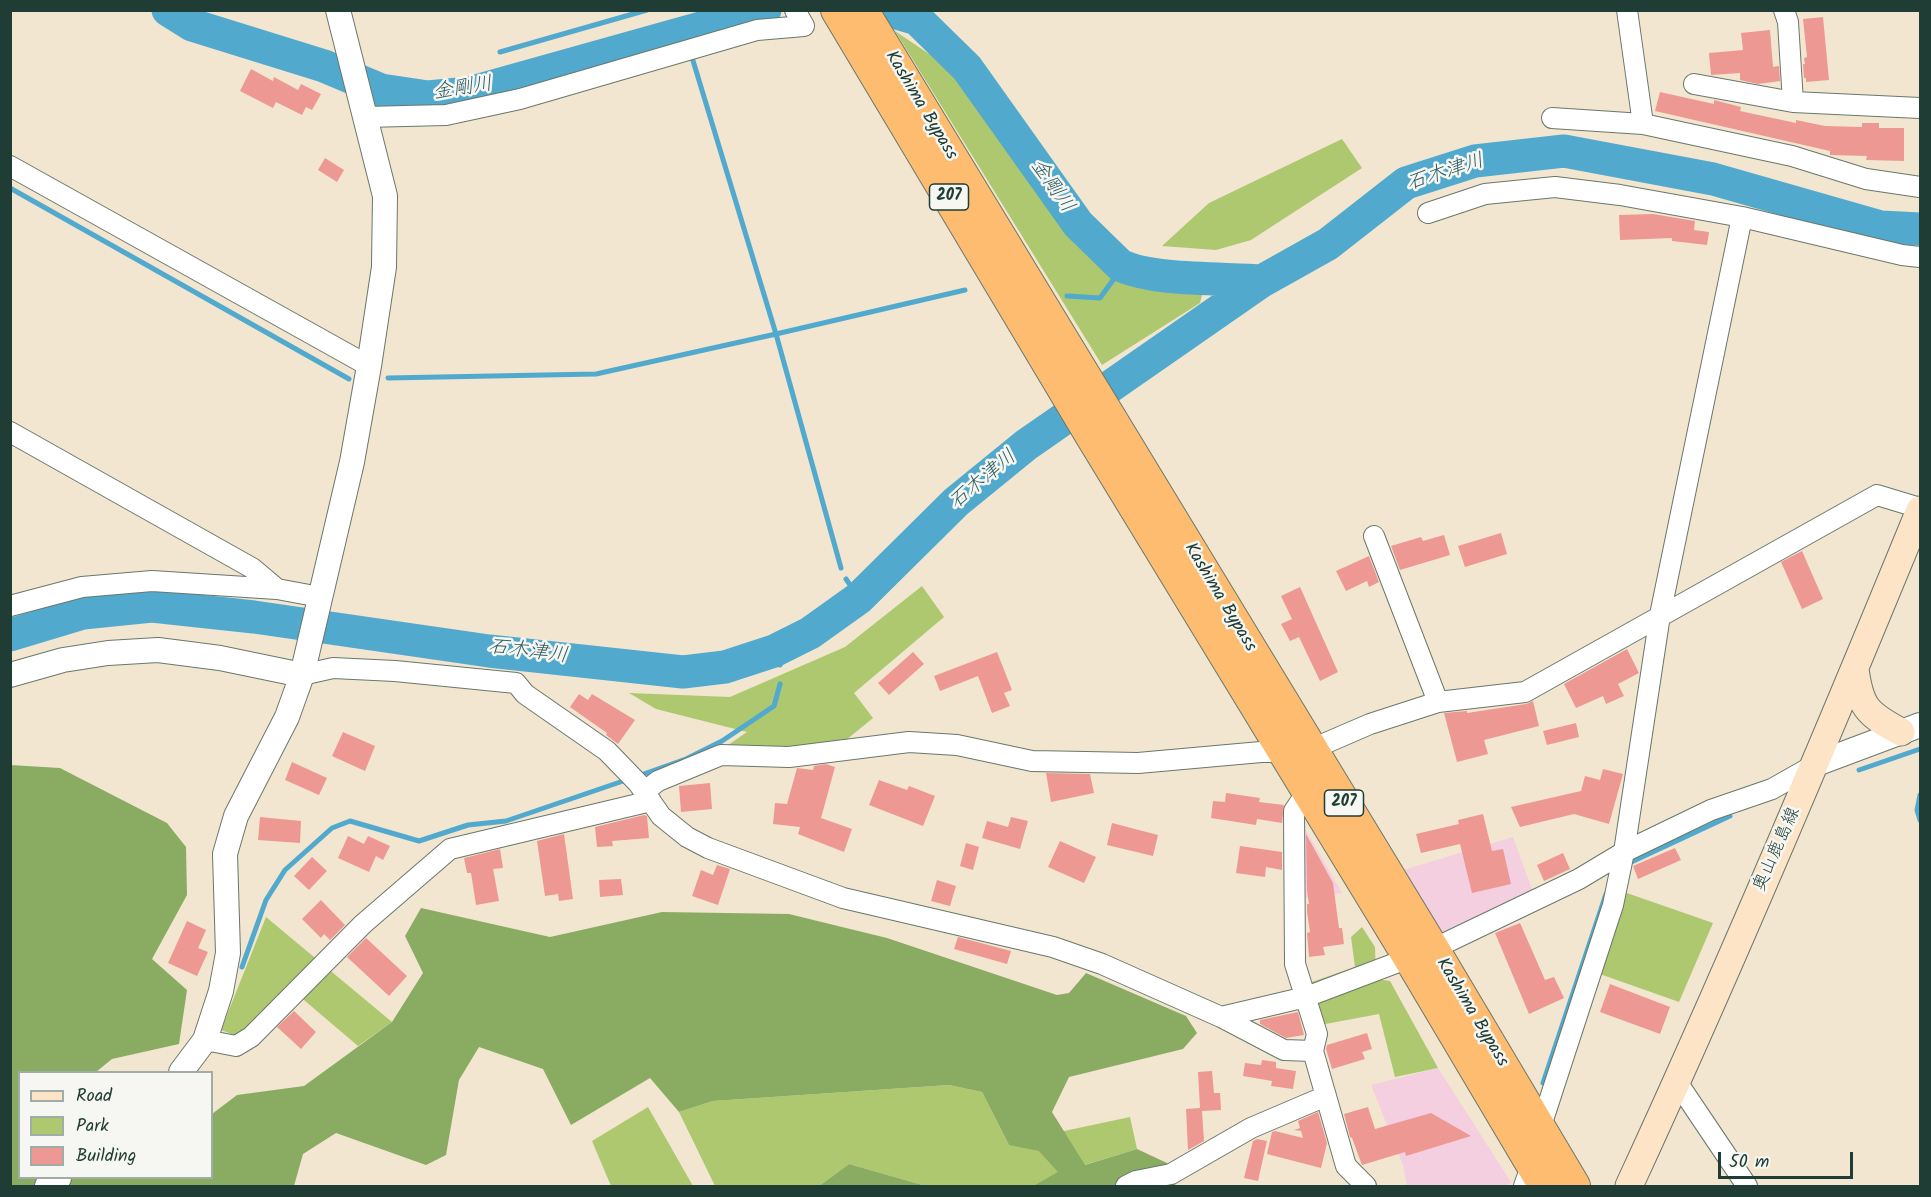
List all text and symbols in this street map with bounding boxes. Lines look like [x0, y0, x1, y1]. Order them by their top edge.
street label: Kashima Bypass [879, 48, 961, 164]
water label: 金剛川 [431, 73, 495, 107]
water label: 石木津川 [1404, 150, 1488, 198]
water label: 金剛川 [1024, 156, 1078, 218]
road number: 207 [930, 184, 968, 210]
water label: 石木津川 [946, 446, 1022, 516]
street label: Kashima Bypass [1178, 540, 1260, 656]
water label: 石木津川 [487, 636, 569, 670]
road number: 207 [1324, 790, 1364, 816]
street label: 奥山鹿島線 [1750, 804, 1806, 896]
street label: Kashima Bypass [1430, 955, 1512, 1071]
legend [18, 1071, 213, 1179]
text: Road [76, 1082, 112, 1111]
text: Park [76, 1112, 109, 1141]
scale bar [1721, 1140, 1856, 1178]
text: Building [76, 1142, 136, 1171]
text: 50 m [1729, 1148, 1769, 1177]

